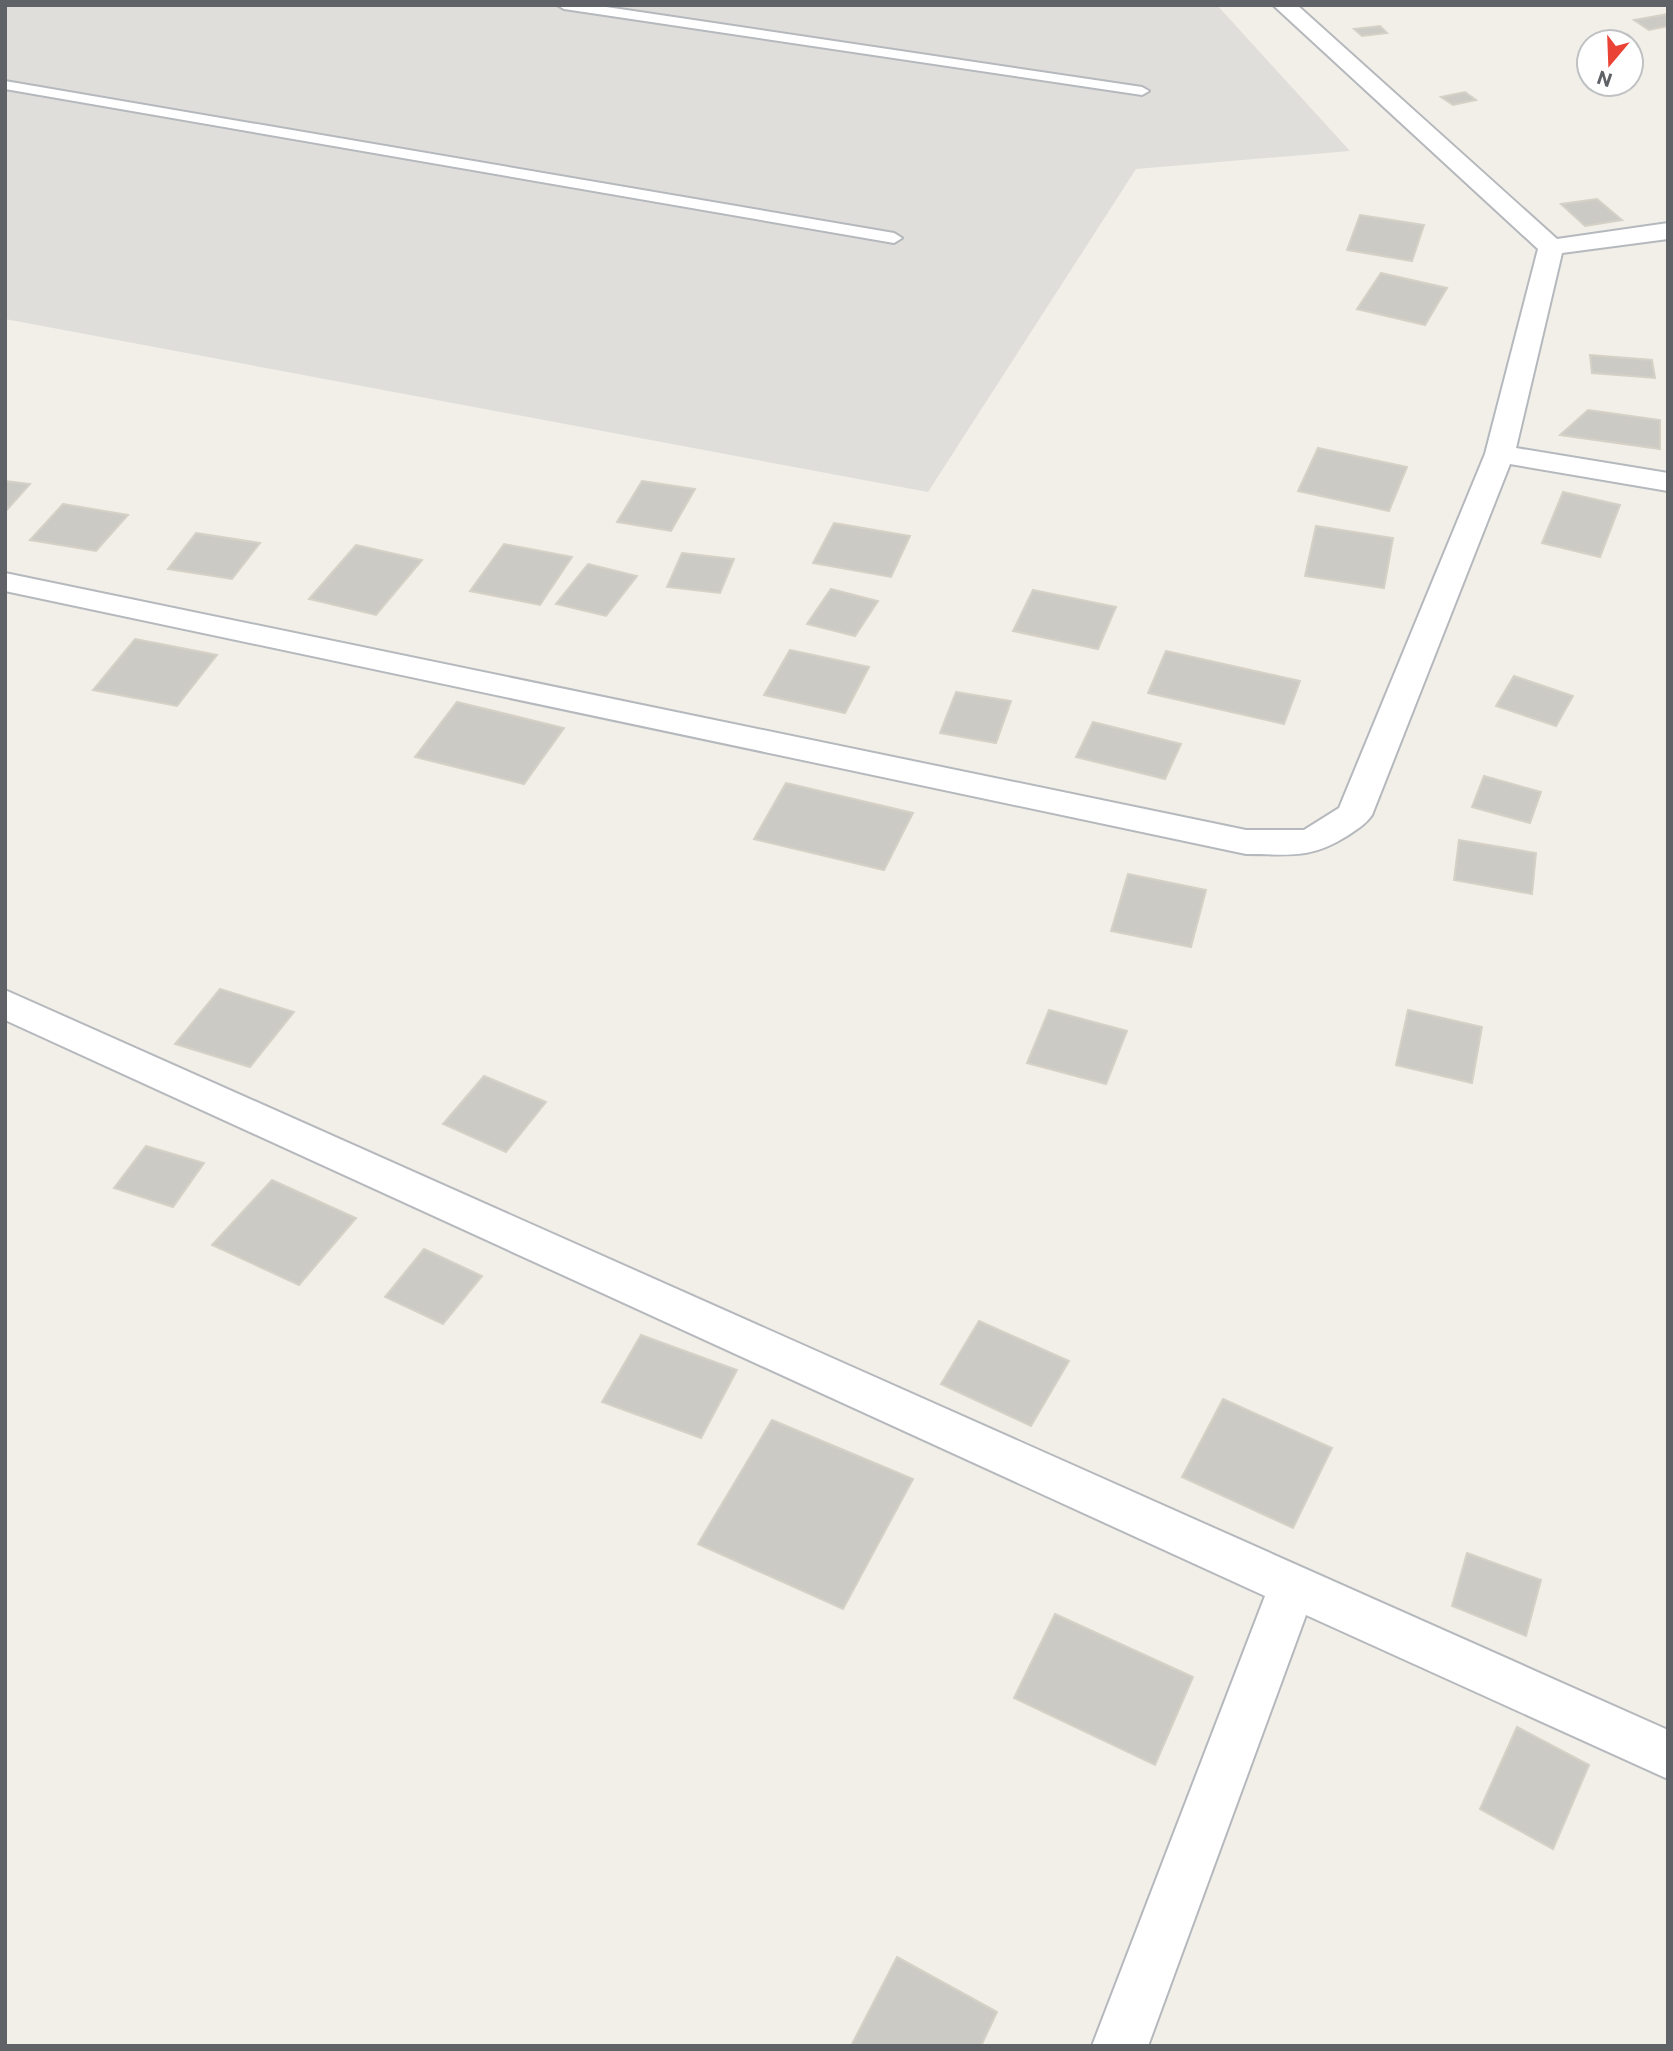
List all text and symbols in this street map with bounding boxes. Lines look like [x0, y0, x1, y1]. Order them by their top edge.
north arrow [1575, 28, 1645, 98]
text: N [1594, 66, 1615, 93]

